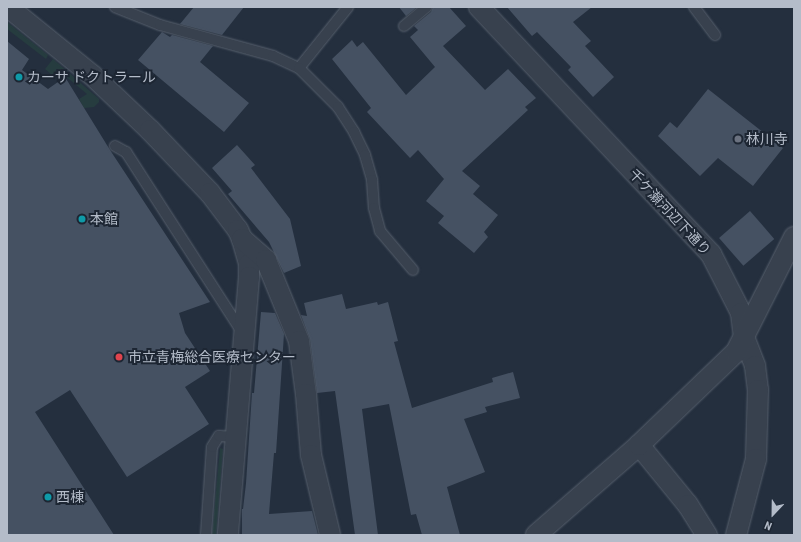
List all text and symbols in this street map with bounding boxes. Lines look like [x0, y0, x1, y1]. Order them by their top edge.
place label: カーサ ドクトラール [27, 69, 156, 85]
marker: カーサ ドクトラール [14, 72, 24, 82]
place label: 林川寺 [746, 131, 788, 147]
marker: 林川寺 [733, 134, 743, 144]
street label: 千ケ瀬河辺下通り [626, 165, 714, 259]
place label: 本館 [90, 211, 118, 227]
marker: 本館 [77, 214, 87, 224]
place label: 市立青梅総合医療センター [128, 349, 296, 365]
marker: 市立青梅総合医療センター [113, 351, 125, 363]
place label: 西棟 [56, 489, 84, 505]
marker: 西棟 [43, 492, 53, 502]
north arrow [753, 494, 793, 534]
text: N [763, 518, 774, 533]

